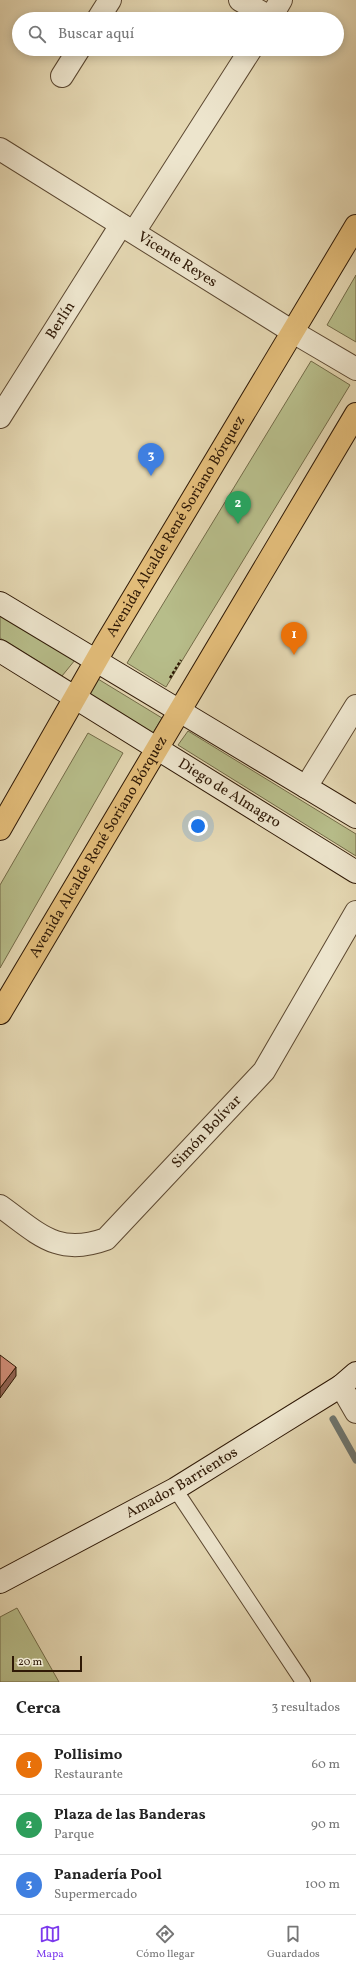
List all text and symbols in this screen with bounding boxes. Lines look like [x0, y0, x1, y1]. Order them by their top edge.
search box [12, 12, 344, 56]
icon: search [26, 23, 48, 45]
text: Buscar aquí [58, 24, 134, 45]
street label: Vicente Reyes [133, 227, 221, 293]
street label: Berlín [41, 298, 81, 343]
street label: Avenida Alcalde René Soriano Bórquez [101, 412, 251, 641]
pin: 3 [138, 443, 164, 476]
pin: 2 [225, 491, 251, 524]
pin: 1 [281, 622, 307, 655]
street label: Avenida Alcalde René Soriano Bórquez [24, 732, 173, 962]
street label: Diego de Almagro [174, 753, 285, 833]
your location [188, 816, 208, 836]
street label: Simón Bolívar [167, 1090, 247, 1173]
street label: Amador Barrientos [122, 1442, 242, 1524]
scale bar [12, 1654, 82, 1673]
text: 20 m [18, 1655, 42, 1670]
text: Cerca [16, 1697, 61, 1720]
text: 3 resultados [271, 1699, 340, 1717]
text: Pollisimo [54, 1745, 122, 1766]
text: 1 [26, 1756, 32, 1774]
text: 60 m [312, 1756, 340, 1774]
text: Restaurante [54, 1766, 123, 1784]
text: Plaza de las Banderas [54, 1805, 206, 1826]
text: 2 [26, 1816, 32, 1834]
text: 90 m [311, 1816, 340, 1834]
text: Parque [54, 1826, 94, 1844]
text: Panadería Pool [54, 1865, 162, 1886]
text: 3 [26, 1876, 32, 1894]
text: 100 m [305, 1876, 340, 1894]
text: Supermercado [54, 1886, 137, 1904]
tab: Mapa [36, 1923, 64, 1962]
tab: Cómo llegar [136, 1923, 195, 1962]
tab: Guardados [267, 1923, 320, 1962]

